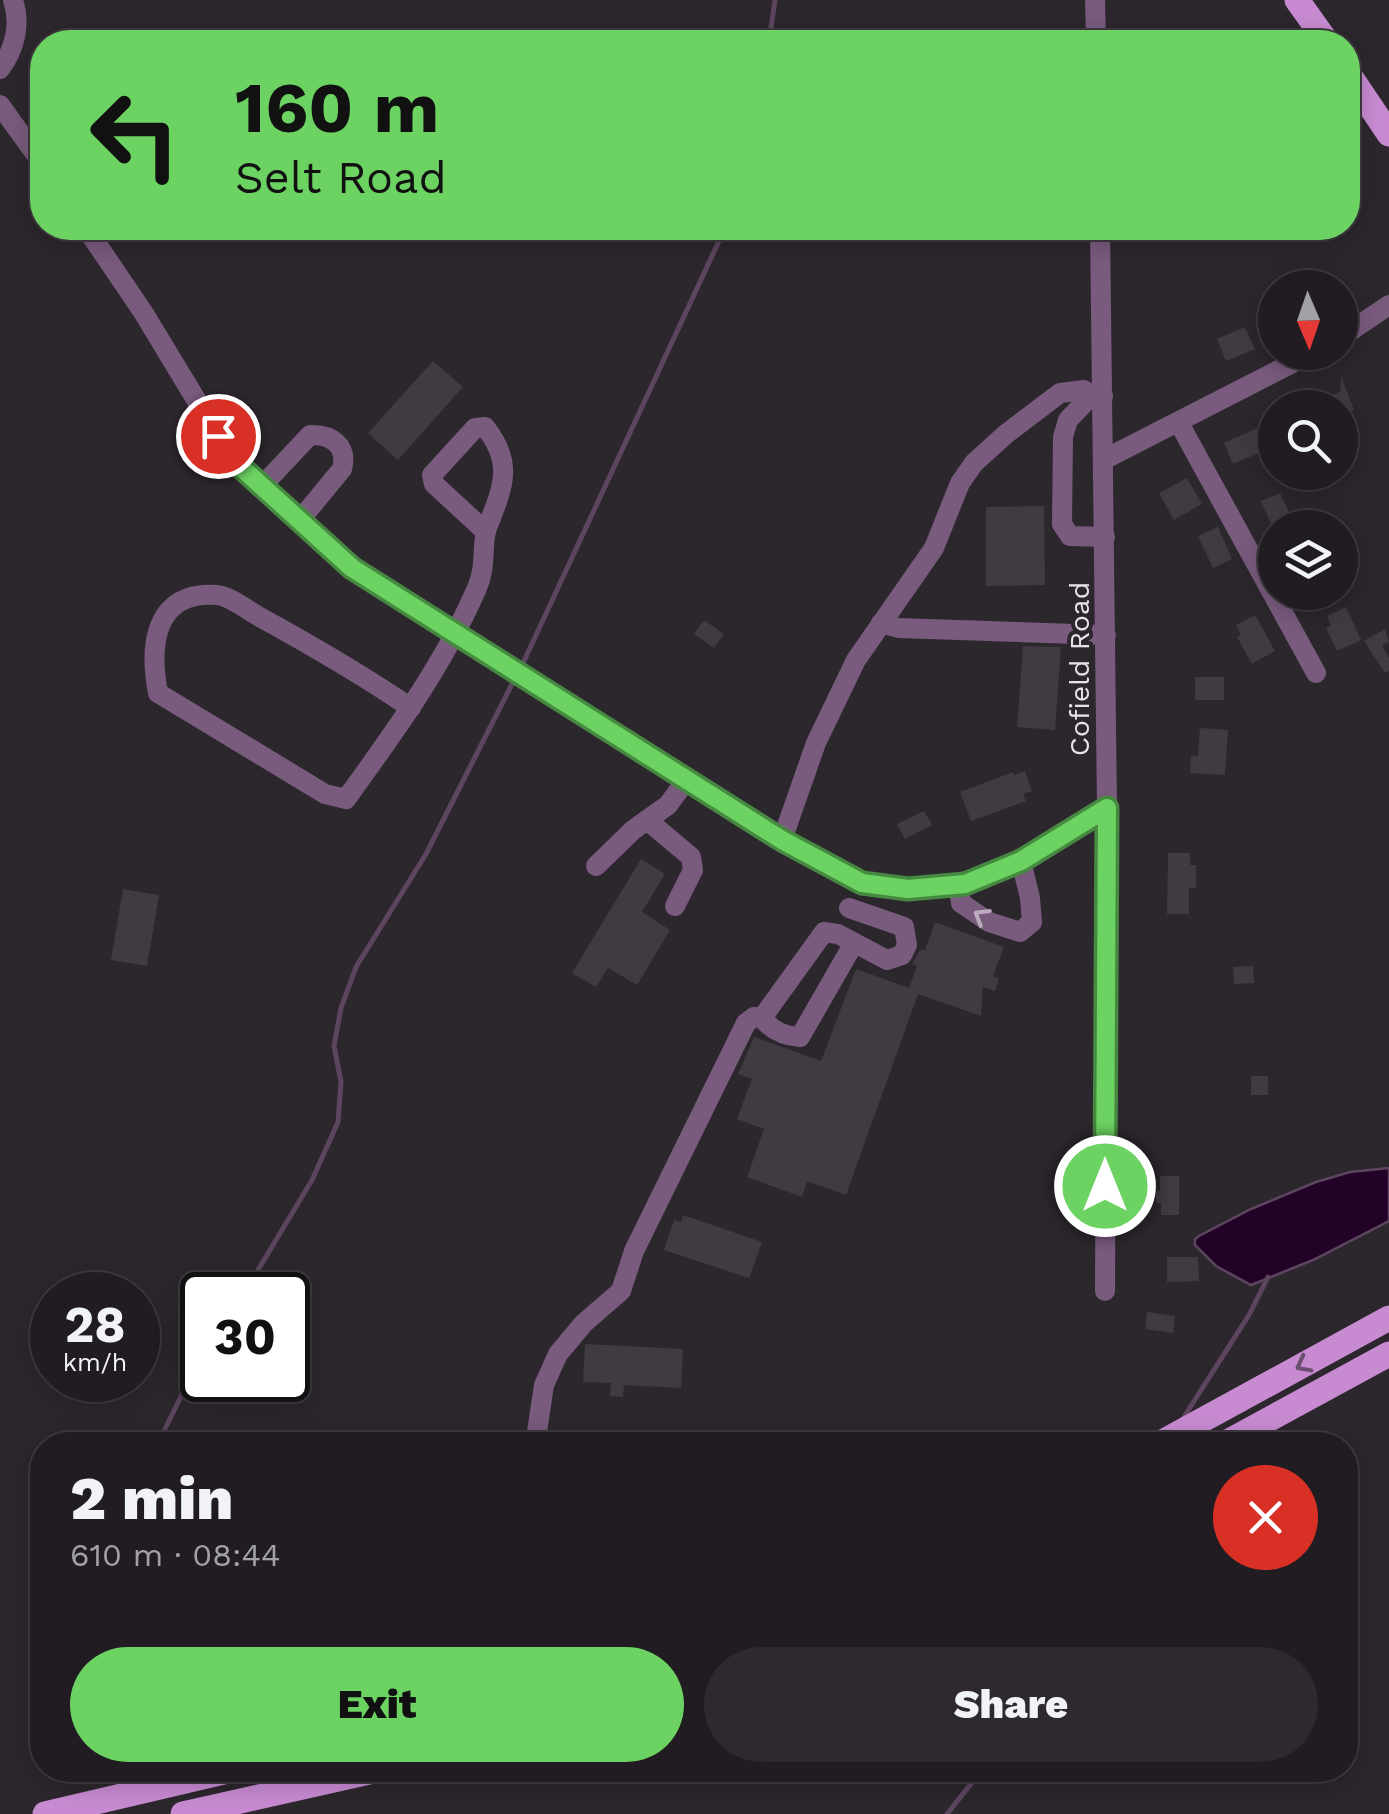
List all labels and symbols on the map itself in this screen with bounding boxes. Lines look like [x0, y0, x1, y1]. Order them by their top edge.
north arrow [1258, 270, 1358, 370]
pin [176, 394, 261, 479]
street label: Cofield Road [1063, 582, 1096, 756]
one-way arrow [974, 909, 992, 928]
position arrow [1053, 1134, 1157, 1238]
speed limit sign: 30 [180, 1272, 310, 1402]
one-way arrow [1296, 1353, 1314, 1372]

